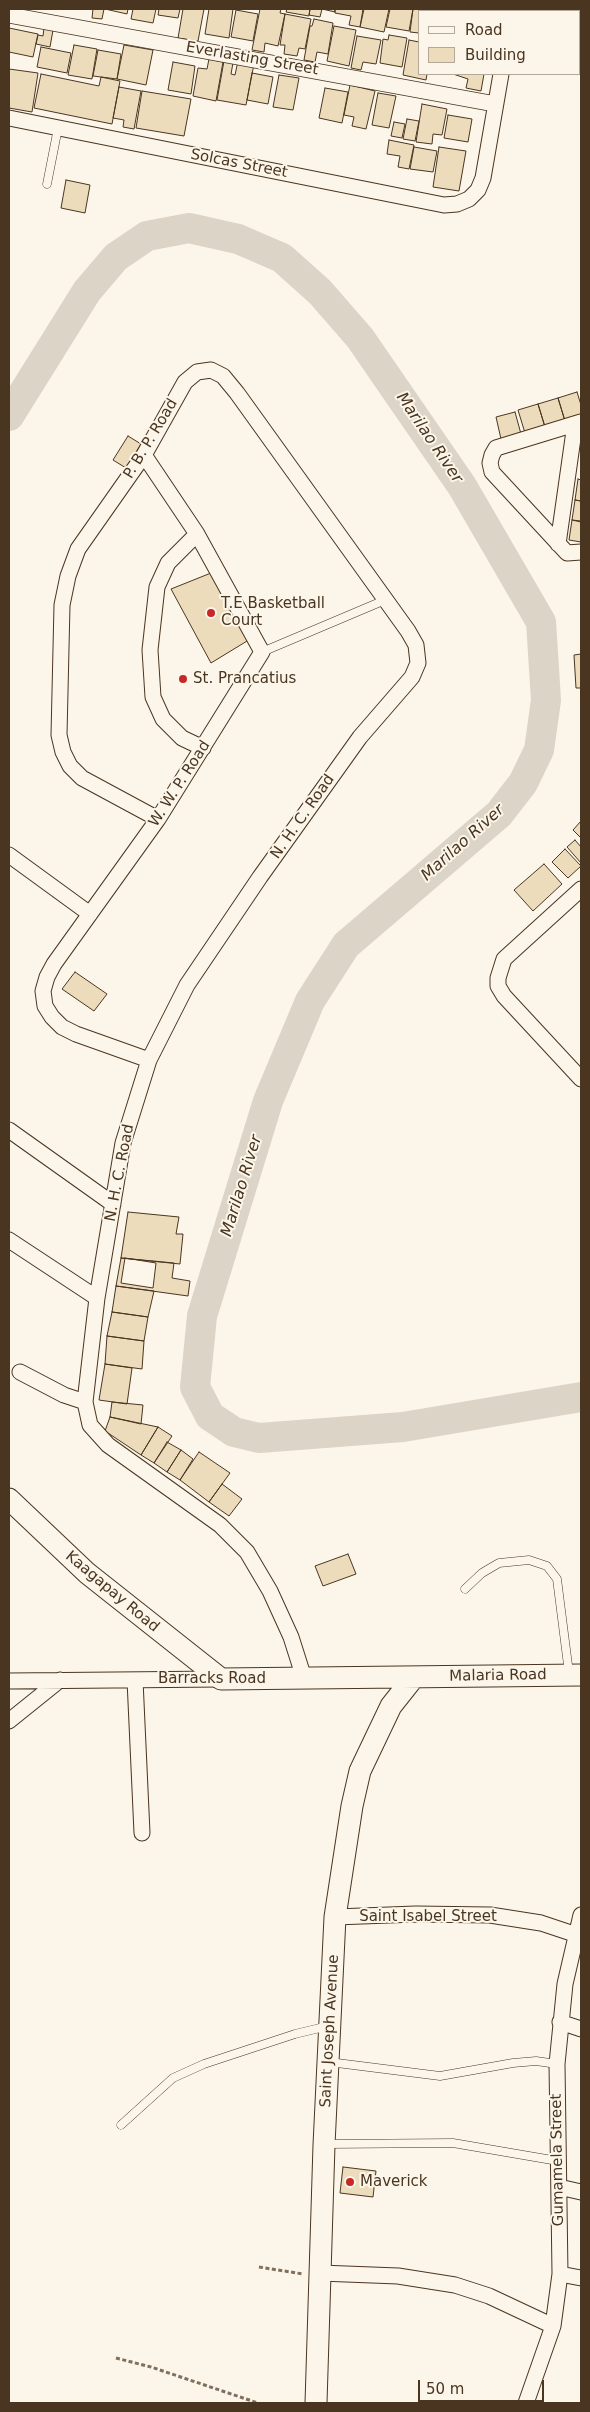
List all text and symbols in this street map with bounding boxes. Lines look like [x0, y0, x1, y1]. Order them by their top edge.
legend [418, 10, 580, 75]
text: Road [465, 21, 503, 39]
street label: Everlasting Street [184, 38, 320, 80]
text: Building [465, 46, 526, 64]
street label: Solcas Street [189, 146, 289, 182]
water label: Marilao River [392, 389, 466, 487]
street label: P. B. P. Road [120, 396, 182, 482]
place label: T.E Basketball Court [221, 595, 325, 630]
marker: T.E Basketball Court [205, 607, 217, 619]
place label: St. Prancatius [193, 670, 296, 688]
marker: St. Prancatius [177, 673, 189, 685]
street label: W. W. P. Road [145, 738, 215, 830]
street label: N. H. C. Road [267, 771, 339, 863]
water label: Marilao River [417, 801, 509, 885]
street label: N. H. C. Road [102, 1123, 138, 1223]
water label: Marilao River [217, 1133, 267, 1239]
street label: Kaagapay Road [62, 1548, 162, 1636]
street label: Malaria Road [449, 1666, 547, 1686]
street label: Barracks Road [158, 1670, 266, 1688]
street label: Saint Isabel Street [359, 1908, 497, 1926]
street label: Saint Joseph Avenue [317, 1954, 343, 2108]
street label: Gumamela Street [548, 2094, 568, 2226]
place label: Maverick [360, 2173, 428, 2191]
marker: Maverick [344, 2176, 356, 2188]
scale bar [420, 2370, 546, 2402]
text: 50 m [426, 2380, 464, 2398]

